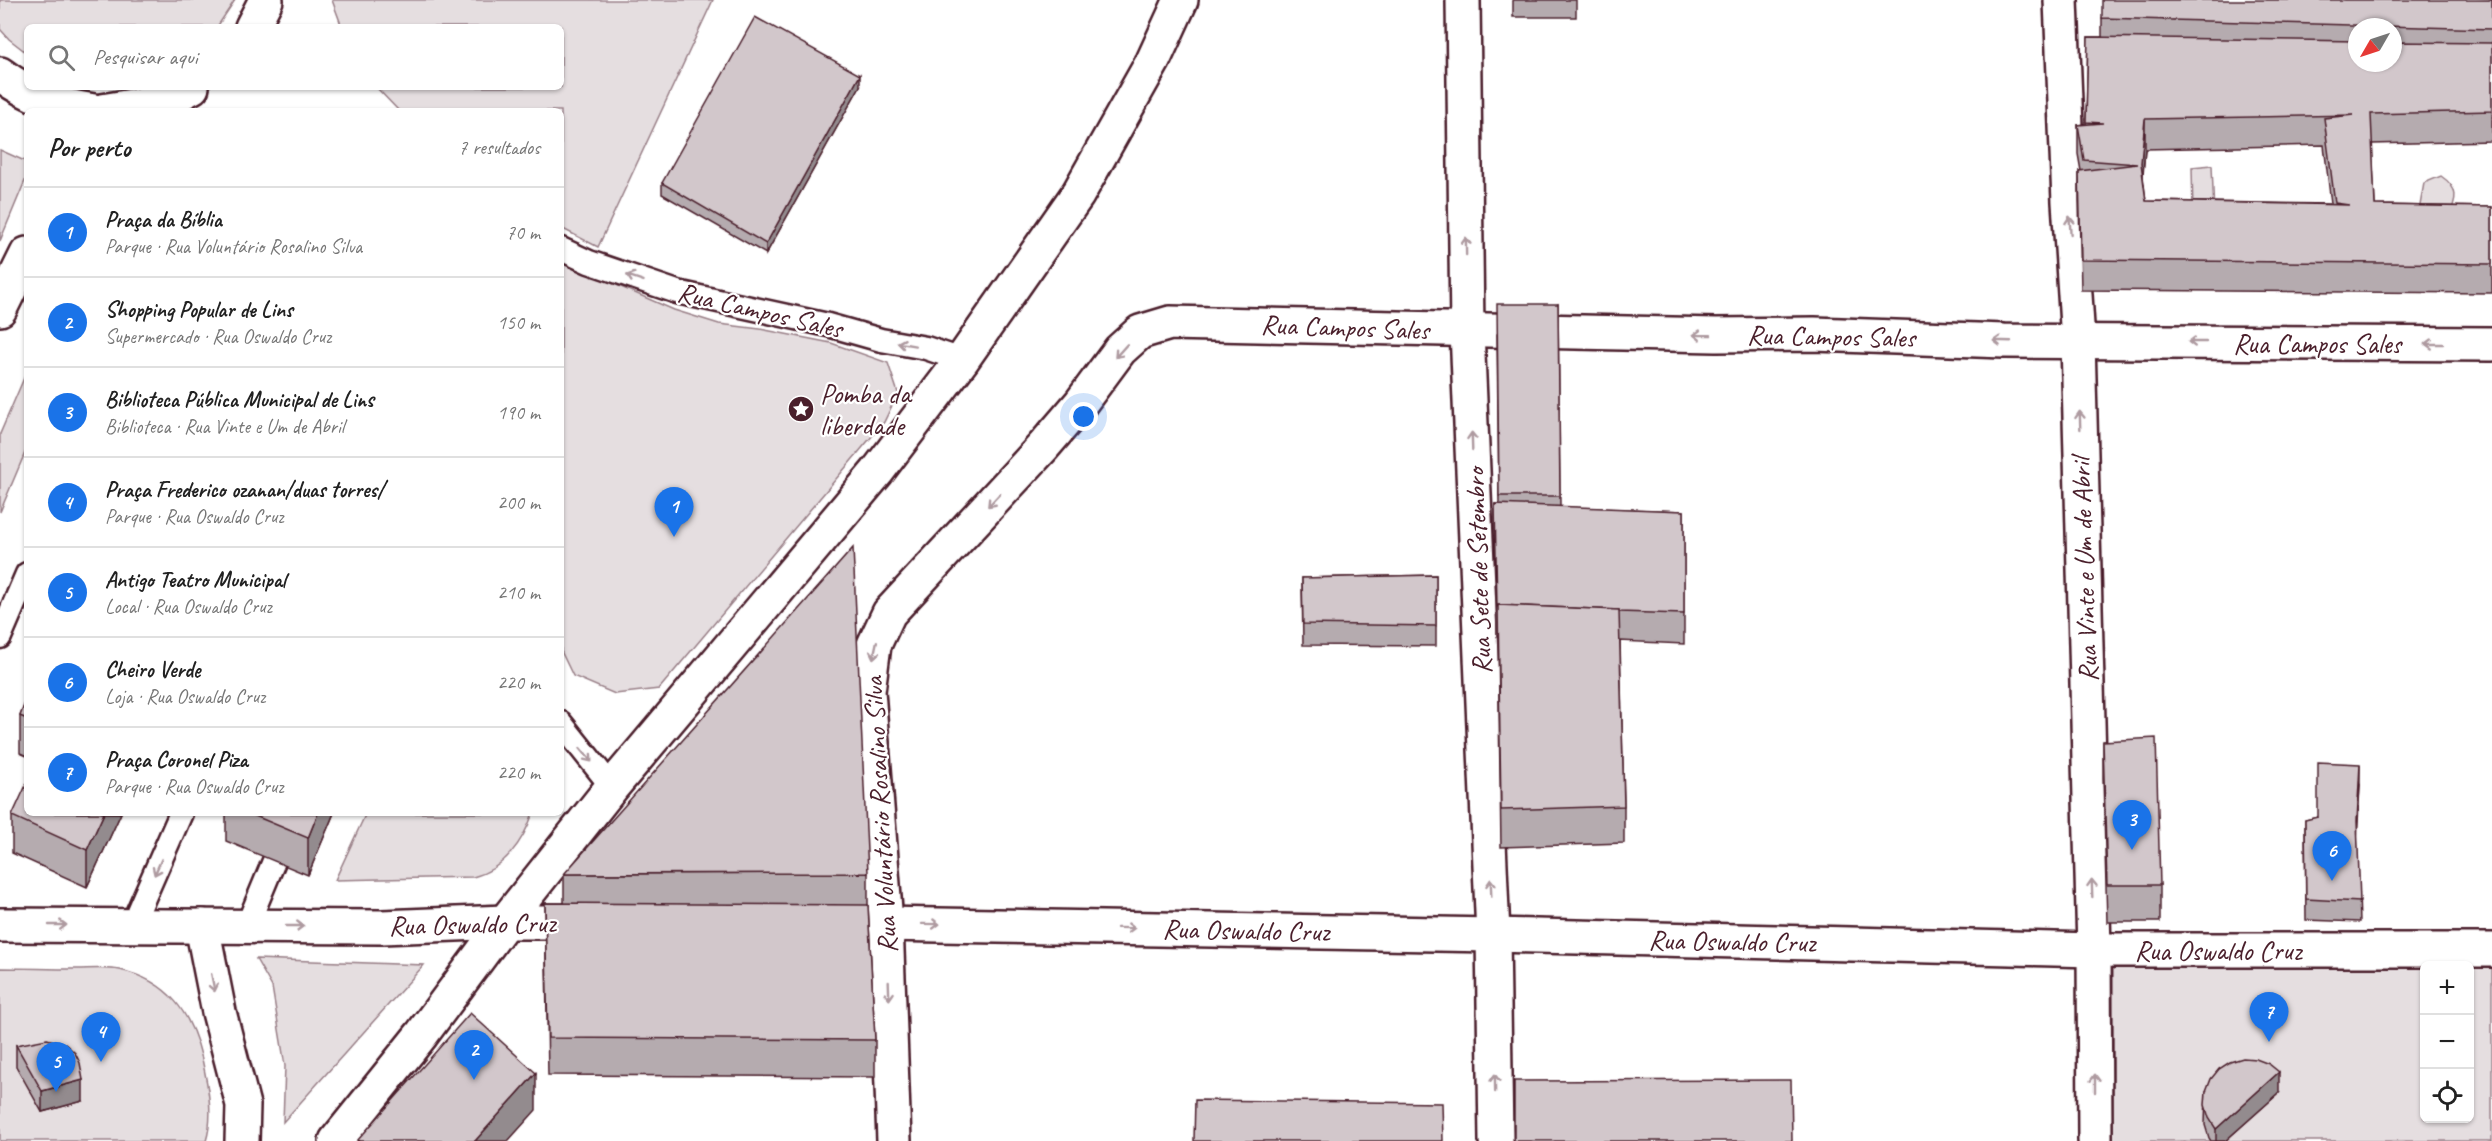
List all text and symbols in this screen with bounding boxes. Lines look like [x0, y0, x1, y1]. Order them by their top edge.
north arrow [2348, 18, 2402, 72]
search box [24, 24, 564, 90]
icon: search [45, 41, 78, 74]
text: Pesquisar aqui [93, 43, 198, 71]
text: Por perto [48, 131, 130, 164]
text: 7 resultados [458, 135, 540, 160]
text: Praça da Bíblia [105, 206, 222, 234]
one-way arrow [2064, 215, 2075, 235]
text: 1 [63, 220, 72, 245]
text: 70 m [506, 220, 540, 245]
text: Parque · Rua Voluntário Rosalino Silva [105, 234, 362, 259]
one-way arrow [1460, 237, 1472, 257]
one-way arrow [626, 271, 645, 282]
street label: Rua Campos Sales [674, 274, 848, 347]
text: Shopping Popular de Lins [105, 296, 293, 324]
street label: Rua Campos Sales [1260, 307, 1432, 348]
text: 2 [63, 310, 72, 335]
text: 150 m [497, 310, 540, 335]
street label: Rua Campos Sales [1747, 317, 1918, 355]
text: Supermercado · Rua Oswaldo Cruz [105, 324, 331, 349]
street label: Rua Campos Sales [2233, 326, 2404, 361]
one-way arrow [1692, 329, 1712, 341]
one-way arrow [1992, 335, 2012, 346]
one-way arrow [2187, 336, 2207, 348]
one-way arrow [897, 338, 916, 349]
one-way arrow [2424, 338, 2444, 349]
one-way arrow [1114, 343, 1128, 358]
place label: Pomba da liberdade [820, 376, 913, 443]
text: Biblioteca Pública Municipal de Lins [105, 386, 374, 414]
place icon: Pomba da liberdade [786, 394, 816, 424]
text: 3 [63, 400, 72, 425]
text: 190 m [497, 400, 540, 425]
your location [1069, 402, 1098, 431]
one-way arrow [2074, 410, 2085, 430]
text: Biblioteca · Rua Vinte e Um de Abril [105, 414, 344, 439]
one-way arrow [1466, 431, 1477, 451]
street label: Rua Vinte e Um de Abril [2062, 452, 2105, 683]
street label: Rua Sete de Setembro [1457, 464, 1499, 675]
text: Praça Frederico ozanan/duas torres/ [105, 476, 384, 504]
pin: 1 [654, 488, 694, 537]
text: 4 [63, 490, 72, 515]
text: 200 m [497, 490, 540, 515]
one-way arrow [987, 492, 1002, 507]
text: Parque · Rua Oswaldo Cruz [105, 504, 284, 529]
text: Antigo Teatro Municipal [105, 566, 286, 594]
text: 5 [63, 580, 72, 605]
text: 210 m [497, 580, 540, 605]
text: Local · Rua Oswaldo Cruz [105, 594, 272, 619]
one-way arrow [868, 640, 880, 659]
text: Cheiro Verde [105, 656, 200, 684]
text: 6 [63, 670, 72, 695]
text: 220 m [497, 670, 540, 695]
street label: Rua Voluntário Rosalino Silva [855, 674, 905, 954]
text: Loja · Rua Oswaldo Cruz [105, 684, 265, 709]
text: Praça Coronel Piza [105, 746, 248, 774]
one-way arrow [580, 747, 593, 763]
text: 7 [63, 760, 72, 785]
text: 220 m [497, 760, 540, 785]
text: Parque · Rua Oswaldo Cruz [105, 774, 284, 799]
pin: 3 [2112, 800, 2152, 850]
pin: 6 [2312, 832, 2352, 881]
one-way arrow [151, 857, 163, 875]
one-way arrow [1486, 878, 1497, 898]
one-way arrow [2087, 878, 2098, 898]
street label: Rua Oswaldo Cruz [388, 905, 558, 943]
street label: Rua Oswaldo Cruz [1162, 911, 1332, 949]
one-way arrow [921, 918, 941, 929]
one-way arrow [48, 919, 68, 931]
one-way arrow [285, 920, 305, 932]
one-way arrow [1116, 922, 1136, 933]
street label: Rua Oswaldo Cruz [1648, 922, 1818, 960]
street label: Rua Oswaldo Cruz [2134, 933, 2304, 968]
map controls [2420, 961, 2474, 1123]
button: + [2420, 961, 2474, 1015]
one-way arrow [208, 973, 219, 993]
one-way arrow [883, 980, 894, 1000]
pin: 7 [2250, 992, 2288, 1042]
pin: 4 [82, 1012, 120, 1062]
button: − [2420, 1015, 2474, 1069]
pin: 2 [454, 1030, 494, 1080]
pin: 5 [36, 1042, 76, 1092]
button: locate [2420, 1069, 2474, 1123]
one-way arrow [1489, 1073, 1501, 1093]
one-way arrow [2089, 1073, 2101, 1093]

